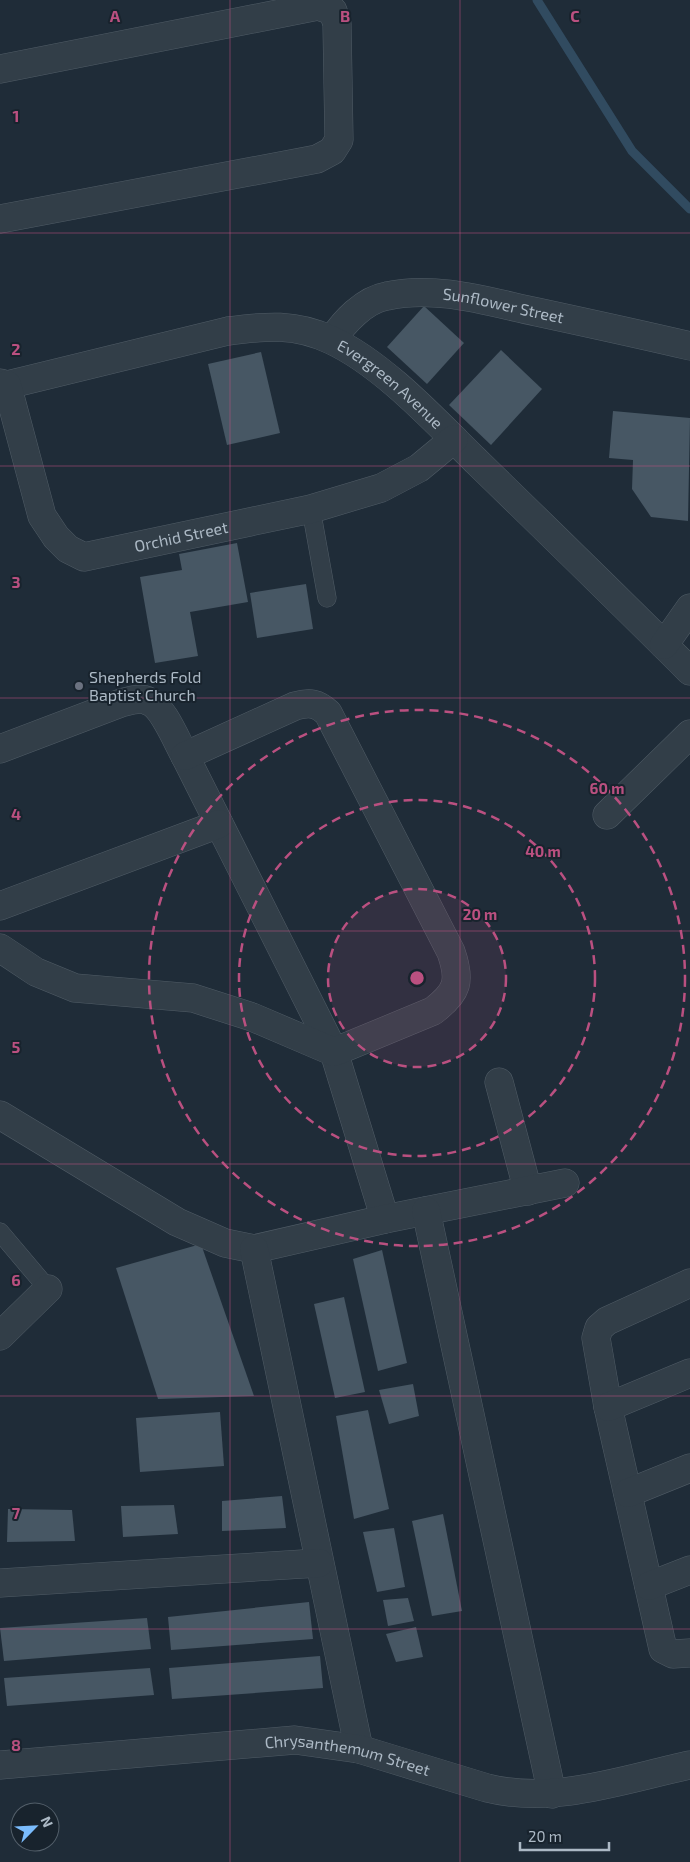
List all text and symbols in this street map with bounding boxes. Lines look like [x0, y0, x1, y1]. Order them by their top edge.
text: A [110, 6, 121, 25]
text: B [340, 6, 350, 25]
text: C [570, 6, 580, 25]
text: 1 [13, 106, 19, 125]
street label: Sunflower Street [442, 284, 566, 327]
street label: Evergreen Avenue [334, 335, 447, 432]
text: 2 [11, 339, 21, 358]
street label: Orchid Street [132, 517, 230, 555]
text: 3 [11, 572, 21, 591]
place label: Shepherds Fold Baptist Church [89, 667, 202, 704]
marker: Shepherds Fold Baptist Church [73, 680, 85, 692]
text: 60 m [590, 779, 624, 797]
text: 4 [11, 804, 21, 823]
text: 40 m [525, 842, 561, 860]
text: 20 m [463, 905, 497, 923]
centre of rings [408, 969, 426, 987]
text: 5 [12, 1037, 21, 1056]
text: 6 [11, 1270, 21, 1289]
text: 7 [12, 1503, 21, 1522]
street label: Chrysanthemum Street [264, 1730, 432, 1779]
text: 8 [11, 1735, 21, 1754]
north arrow [10, 1802, 60, 1852]
text: N [38, 1813, 57, 1830]
scale bar [520, 1820, 609, 1852]
text: 20 m [528, 1827, 562, 1845]

